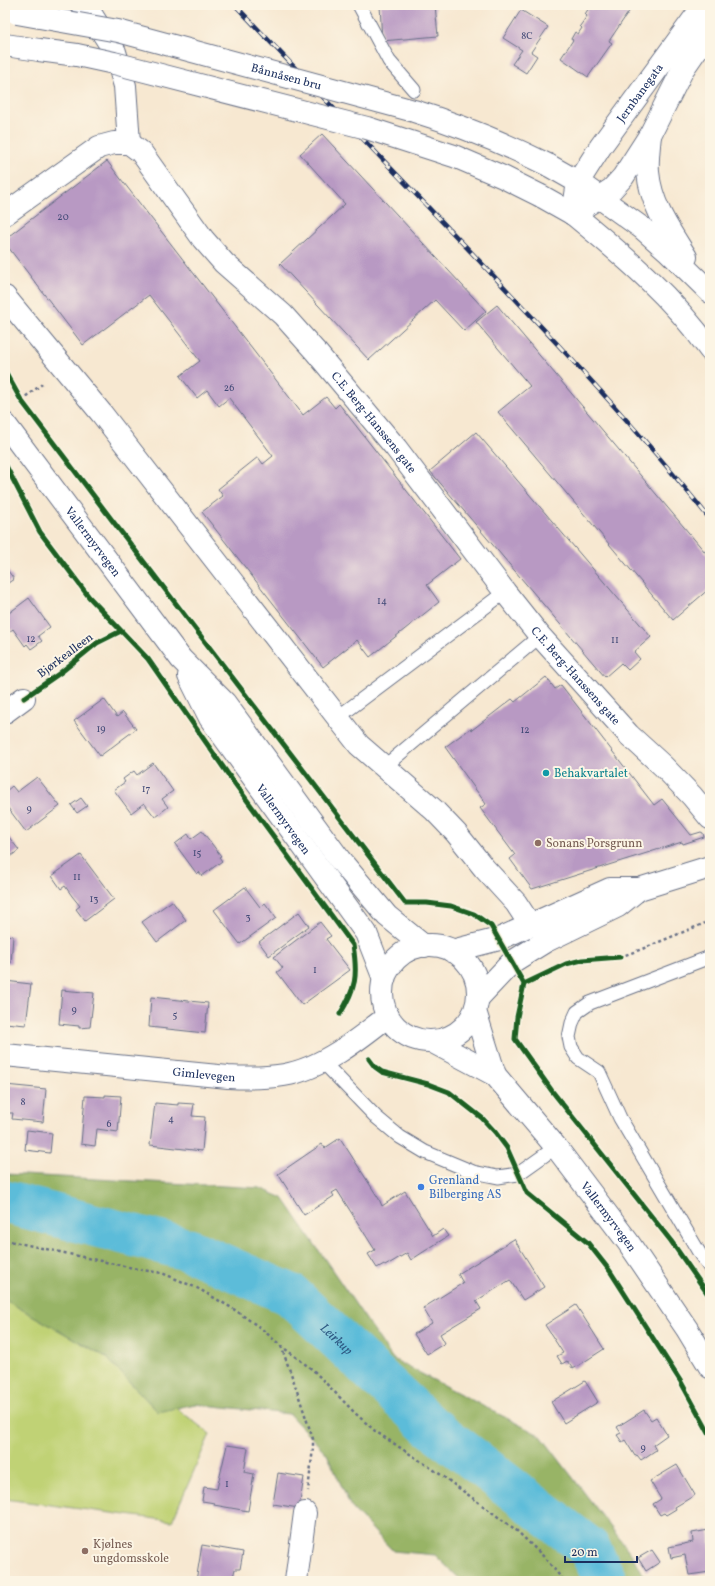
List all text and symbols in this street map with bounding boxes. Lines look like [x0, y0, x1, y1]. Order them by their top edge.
house number: 8C [521, 29, 533, 43]
street label: Bånnåsen bru [249, 60, 323, 95]
street label: Jernbanegata [614, 61, 668, 126]
house number: 20 [57, 210, 69, 224]
street label: C.E. Berg-Hanssens gate [327, 369, 420, 477]
house number: 26 [224, 381, 234, 395]
street label: Vallermyrvegen [61, 504, 124, 581]
house number: 14 [377, 594, 387, 608]
street label: C.E. Berg-Hanssens gate [527, 624, 623, 729]
street label: Bjørkealleen [34, 630, 97, 682]
house number: 12 [26, 632, 36, 646]
house number: 11 [611, 633, 619, 647]
house number: 19 [96, 722, 106, 736]
house number: 12 [520, 723, 530, 737]
place label: Behakvartalet [554, 766, 628, 782]
marker: Behakvartalet [541, 768, 551, 778]
street label: Vallermyrvegen [252, 781, 314, 858]
house number: 17 [142, 782, 151, 796]
house number: 9 [26, 802, 32, 816]
place label: Sonans Porsgrunn [546, 836, 642, 852]
marker: Sonans Porsgrunn [533, 838, 543, 848]
house number: 15 [193, 846, 202, 860]
house number: 11 [73, 870, 81, 884]
house number: 13 [89, 892, 99, 906]
house number: 3 [245, 910, 251, 924]
house number: 1 [313, 963, 317, 977]
house number: 9 [71, 1003, 77, 1017]
house number: 5 [173, 1008, 178, 1022]
street label: Gimlevegen [172, 1065, 236, 1086]
house number: 8 [20, 1095, 26, 1109]
house number: 4 [168, 1112, 174, 1126]
house number: 6 [106, 1117, 112, 1131]
place label: Grenland Bilberging AS [429, 1173, 501, 1203]
street label: Vallermyrvegen [576, 1179, 639, 1255]
marker: Grenland Bilberging AS [416, 1182, 426, 1192]
water label: Leirkup [316, 1320, 356, 1360]
house number: 9 [640, 1441, 646, 1455]
house number: 1 [225, 1477, 229, 1491]
place label: Kjølnes ungdomsskole [93, 1537, 169, 1567]
scale bar [565, 1538, 637, 1564]
text: 20 m [571, 1545, 598, 1561]
marker: Kjølnes ungdomsskole [80, 1546, 90, 1556]

